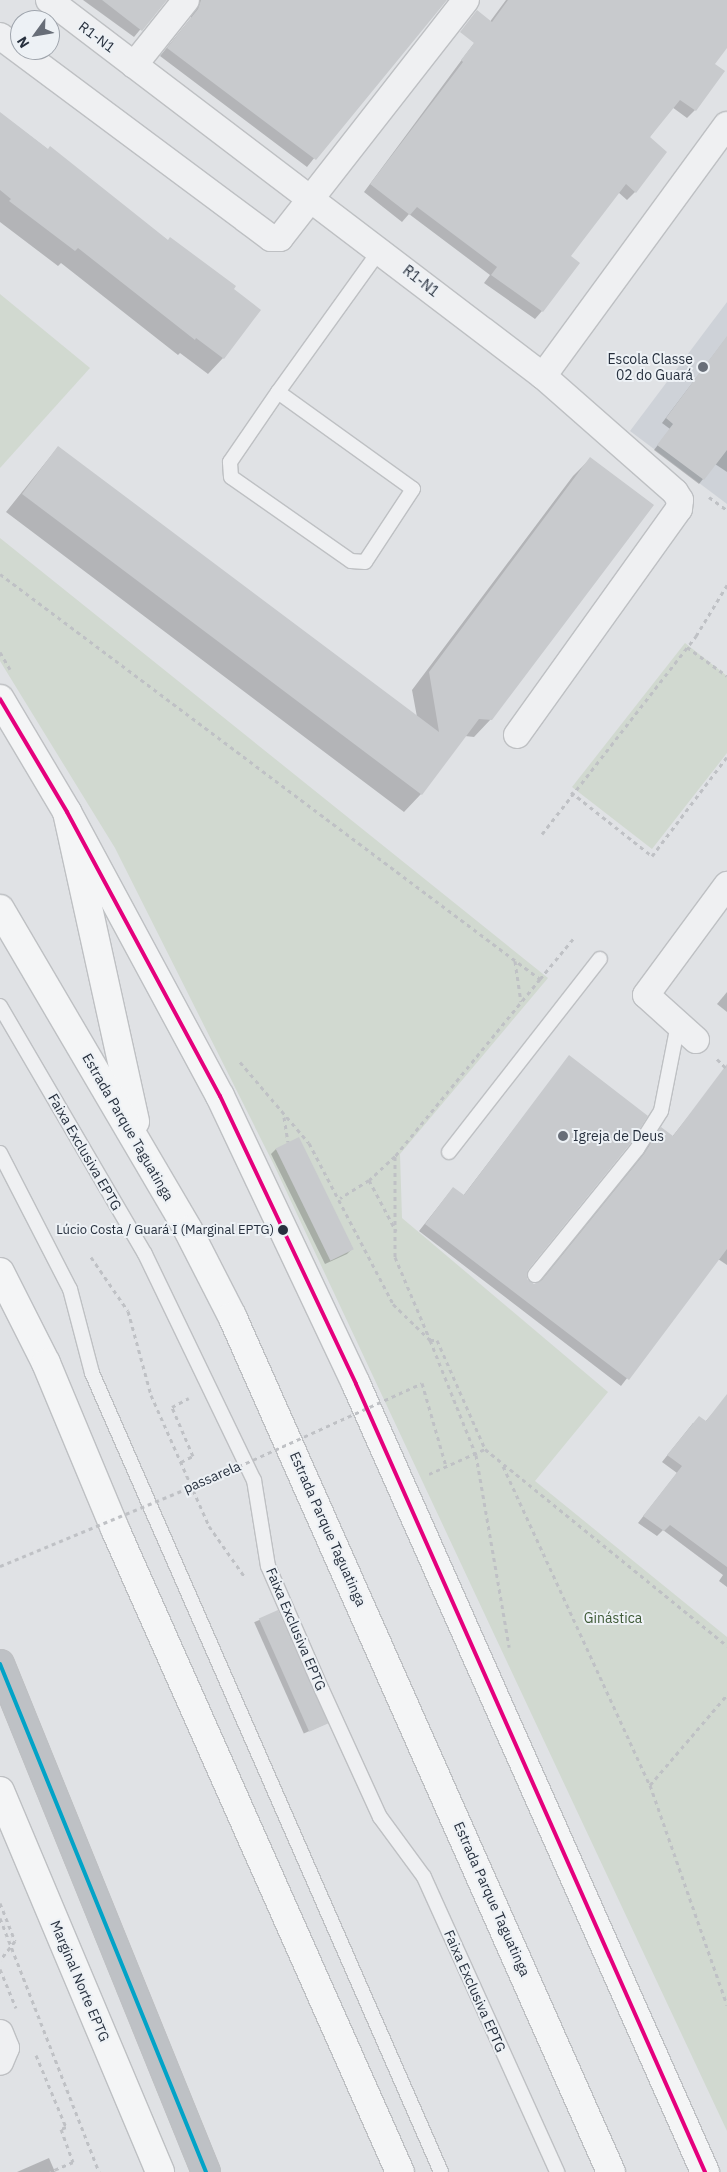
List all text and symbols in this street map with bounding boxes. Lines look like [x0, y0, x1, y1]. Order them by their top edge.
north arrow [10, 10, 60, 60]
street label: R1-N1 [75, 18, 119, 56]
text: N [13, 33, 33, 51]
street label: R1-N1 [400, 262, 442, 300]
place label: Escola Classe 02 do Guará [607, 351, 693, 384]
marker: Escola Classe 02 do Guará [697, 361, 709, 373]
street label: Estrada Parque Taguatinga [79, 1050, 177, 1204]
street label: Faixa Exclusiva EPTG [45, 1091, 125, 1213]
place label: Igreja de Deus [573, 1128, 664, 1144]
marker: Igreja de Deus [557, 1130, 569, 1142]
place label: Lúcio Costa / Guará I (Marginal EPTG) [56, 1222, 274, 1238]
marker: Lúcio Costa / Guará I (Marginal EPTG) [278, 1225, 288, 1235]
street label: Estrada Parque Taguatinga [286, 1449, 370, 1609]
street label: passarela [181, 1457, 243, 1497]
street label: Faixa Exclusiva EPTG [262, 1565, 330, 1693]
park label: Ginástica [584, 1610, 642, 1626]
street label: Estrada Parque Taguatinga [450, 1819, 534, 1979]
street label: Marginal Norte EPTG [47, 1918, 113, 2044]
street label: Faixa Exclusiva EPTG [440, 1927, 510, 2055]

